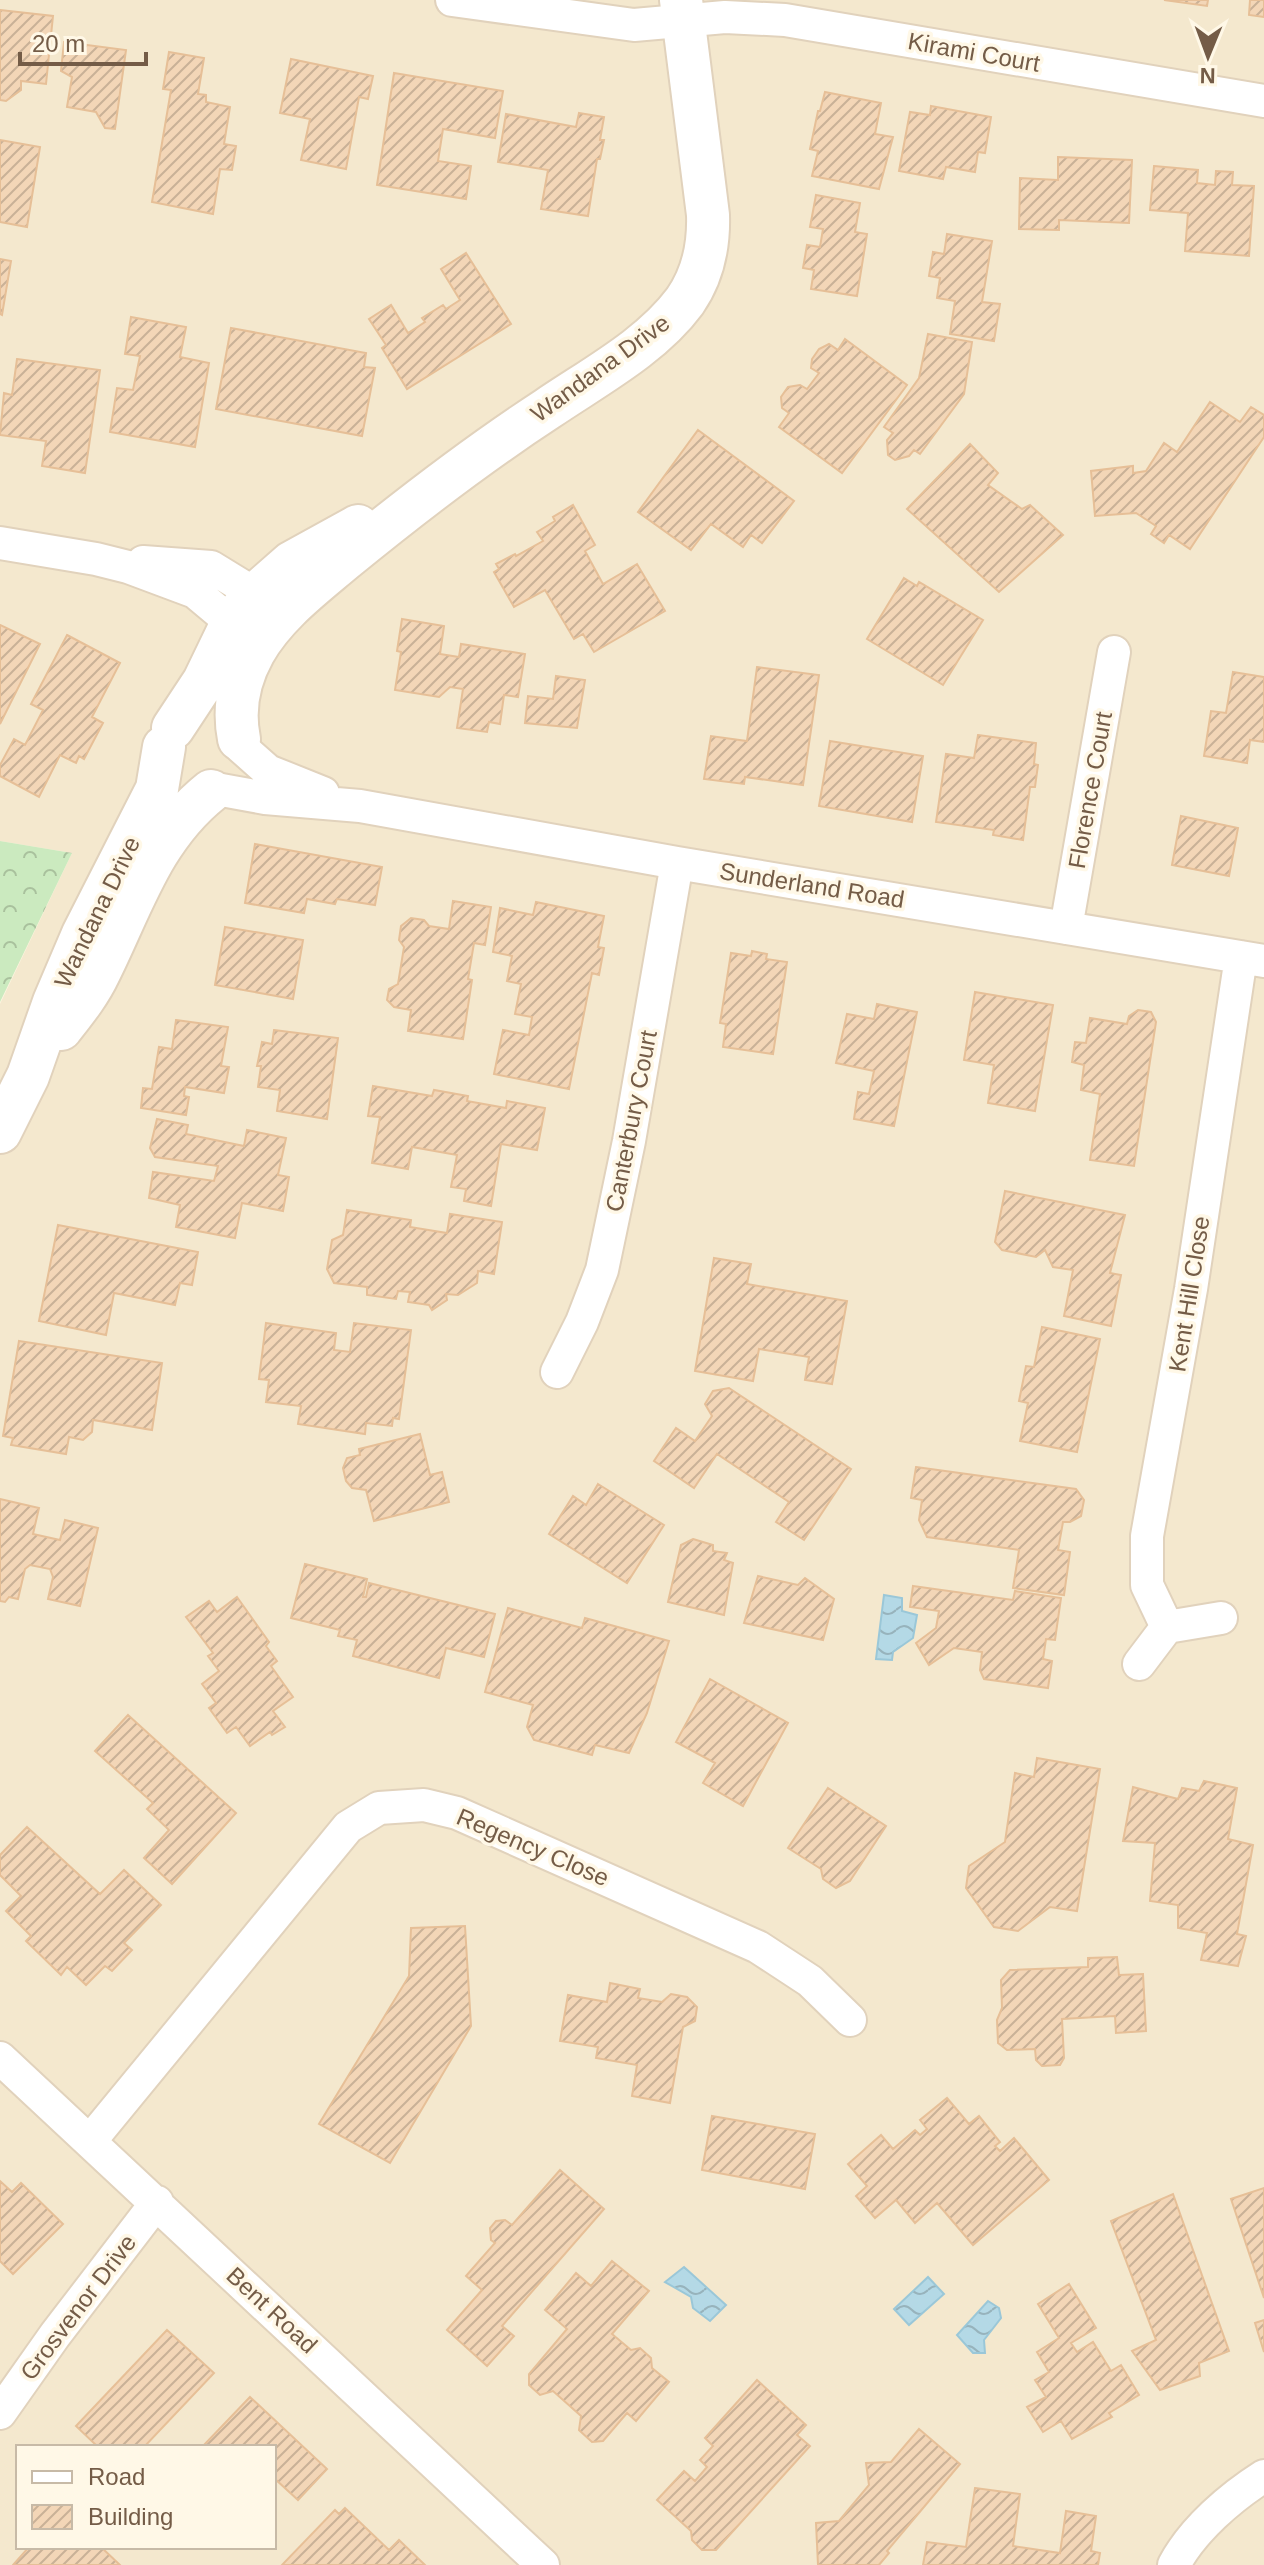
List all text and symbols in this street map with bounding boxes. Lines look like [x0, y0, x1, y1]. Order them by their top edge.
scale bar [20, 16, 146, 66]
north arrow [1168, 16, 1248, 96]
street label: Kirami Court [906, 27, 1042, 77]
text: 20 m [32, 30, 85, 57]
text: N [1199, 63, 1216, 88]
street label: Wandana Drive [526, 309, 674, 427]
street label: Florence Court [1063, 709, 1117, 871]
street label: Wandana Drive [49, 832, 145, 992]
street label: Sunderland Road [718, 857, 906, 913]
street label: Canterbury Court [600, 1028, 662, 1214]
street label: Kent Hill Close [1163, 1214, 1215, 1374]
street label: Regency Close [453, 1803, 613, 1891]
street label: Grosvenor Drive [15, 2229, 141, 2385]
street label: Bent Road [221, 2261, 323, 2359]
legend [16, 2445, 276, 2549]
text: Road [88, 2463, 145, 2490]
text: Building [88, 2503, 173, 2530]

